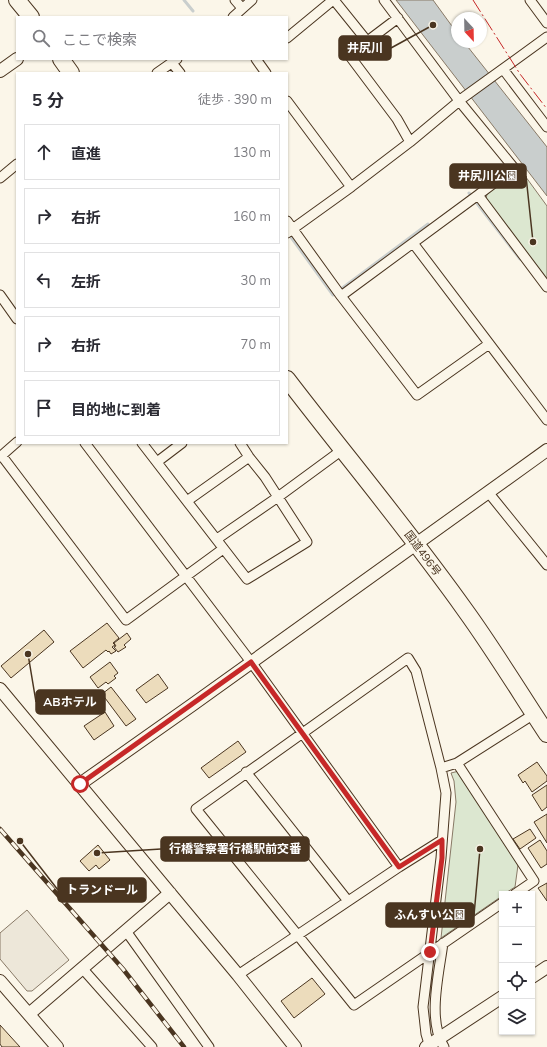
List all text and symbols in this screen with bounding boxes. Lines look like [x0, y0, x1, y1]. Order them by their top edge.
north arrow [451, 12, 487, 48]
search box [16, 16, 288, 60]
icon: search [30, 27, 52, 49]
text: ここで検索 [62, 30, 137, 49]
callout: 井尻川 [339, 36, 391, 60]
text: 井尻川 [347, 40, 383, 55]
text: 5 分 [32, 89, 64, 110]
text: 徒歩 · 390 m [198, 91, 272, 107]
icon: ahead [33, 141, 55, 163]
text: 直進 [71, 144, 101, 163]
text: 130 m [233, 144, 271, 160]
callout: 井尻川公園 [450, 164, 526, 188]
text: 井尻川公園 [458, 168, 518, 183]
icon: right [33, 205, 55, 227]
text: 右折 [71, 208, 101, 227]
text: 160 m [233, 208, 271, 224]
icon: left [33, 269, 55, 291]
text: 左折 [71, 272, 101, 291]
text: 30 m [241, 272, 271, 288]
icon: right [33, 333, 55, 355]
text: 右折 [71, 336, 101, 355]
text: 70 m [241, 336, 271, 352]
icon: arrive [33, 397, 55, 419]
text: 目的地に到着 [71, 400, 161, 419]
street label: 国道496号 [402, 528, 444, 578]
callout: ABホテル [36, 690, 105, 714]
text: ABホテル [43, 694, 97, 709]
route start [71, 775, 89, 793]
callout: 行橋警察署行橋駅前交番 [161, 837, 309, 861]
text: 行橋警察署行橋駅前交番 [169, 841, 302, 856]
callout: トランドール [58, 878, 146, 902]
text: トランドール [66, 882, 138, 897]
map controls [499, 891, 535, 1035]
button: + [499, 891, 535, 927]
callout: ふんすい公園 [386, 903, 474, 927]
text: ふんすい公園 [394, 907, 466, 922]
button: − [499, 927, 535, 963]
route end [421, 943, 439, 961]
button: locate [499, 963, 535, 999]
button: layers [499, 999, 535, 1035]

